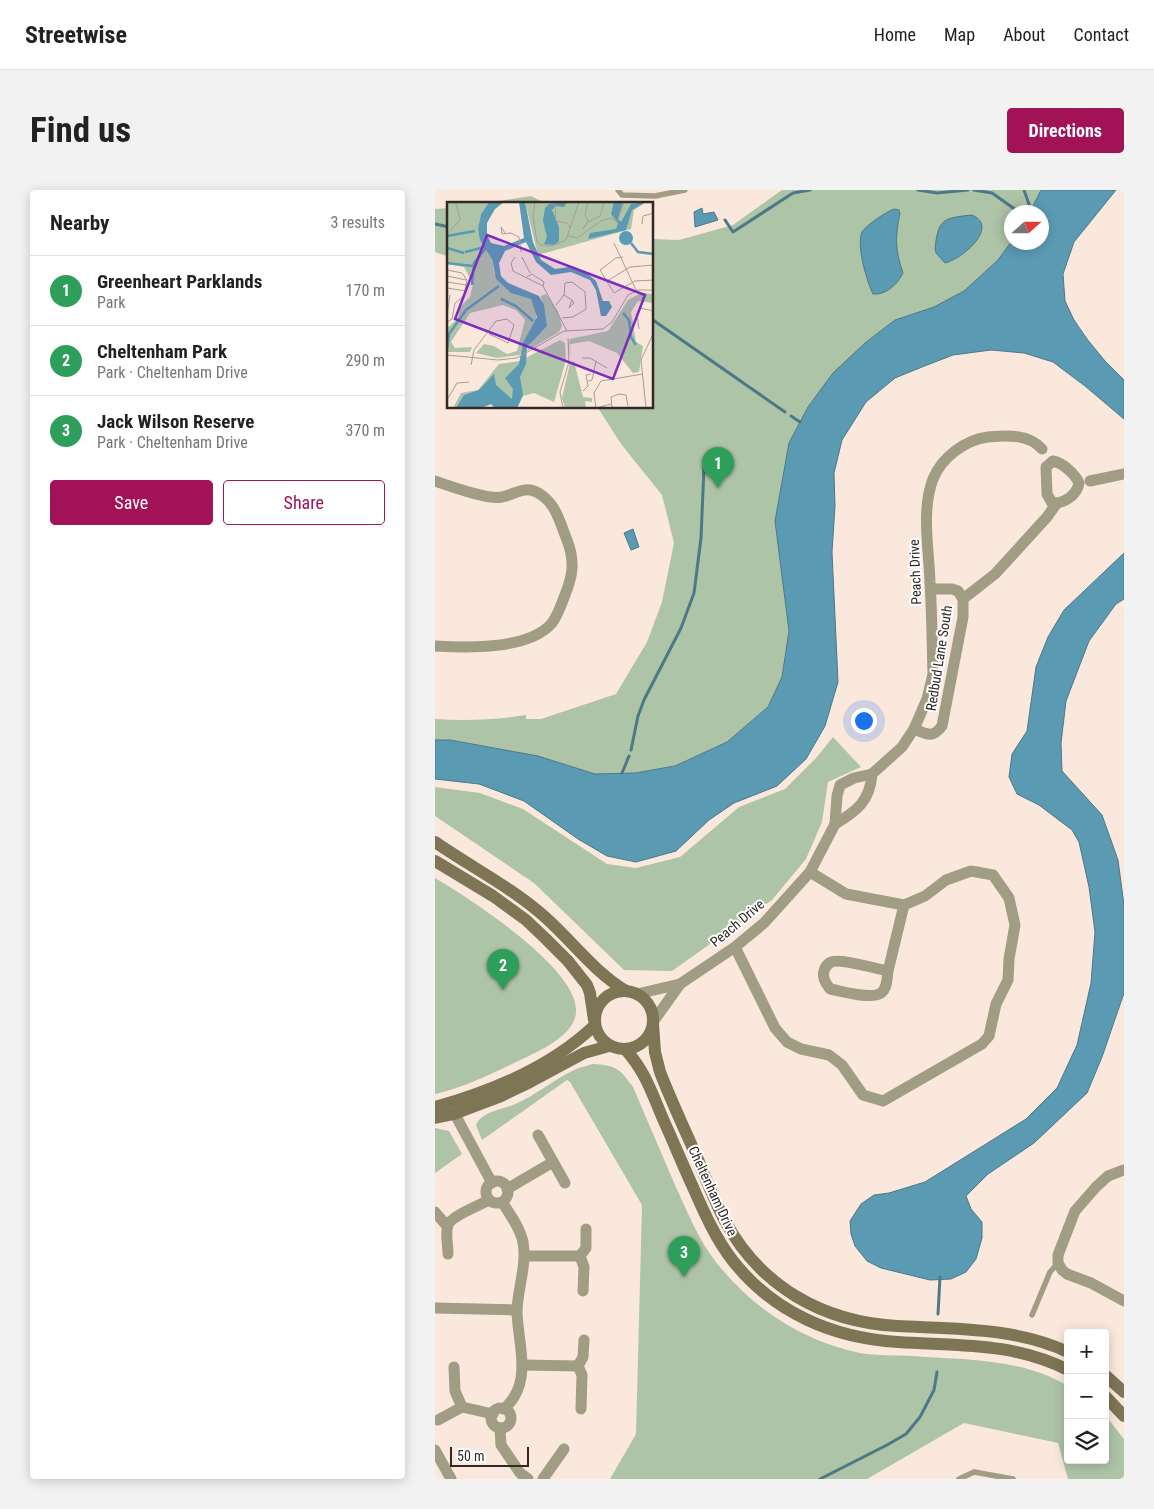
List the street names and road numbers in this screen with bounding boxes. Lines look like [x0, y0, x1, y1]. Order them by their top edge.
street label: Peach Drive [906, 539, 924, 605]
street label: Redbud Lane South [923, 604, 955, 712]
street label: Peach Drive [707, 896, 767, 950]
street label: Cheltenham Drive [685, 1144, 741, 1239]

